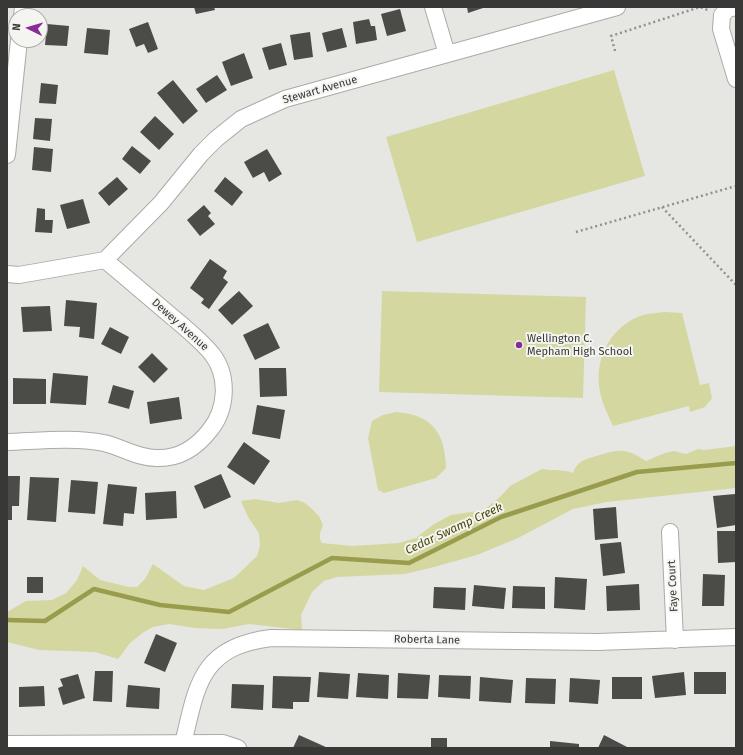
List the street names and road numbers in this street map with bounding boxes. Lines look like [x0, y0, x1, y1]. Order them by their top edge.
street label: Stewart Avenue [281, 73, 359, 107]
street label: Dewey Avenue [149, 296, 211, 354]
street label: Faye Court [665, 560, 681, 612]
street label: Roberta Lane [394, 633, 460, 647]

